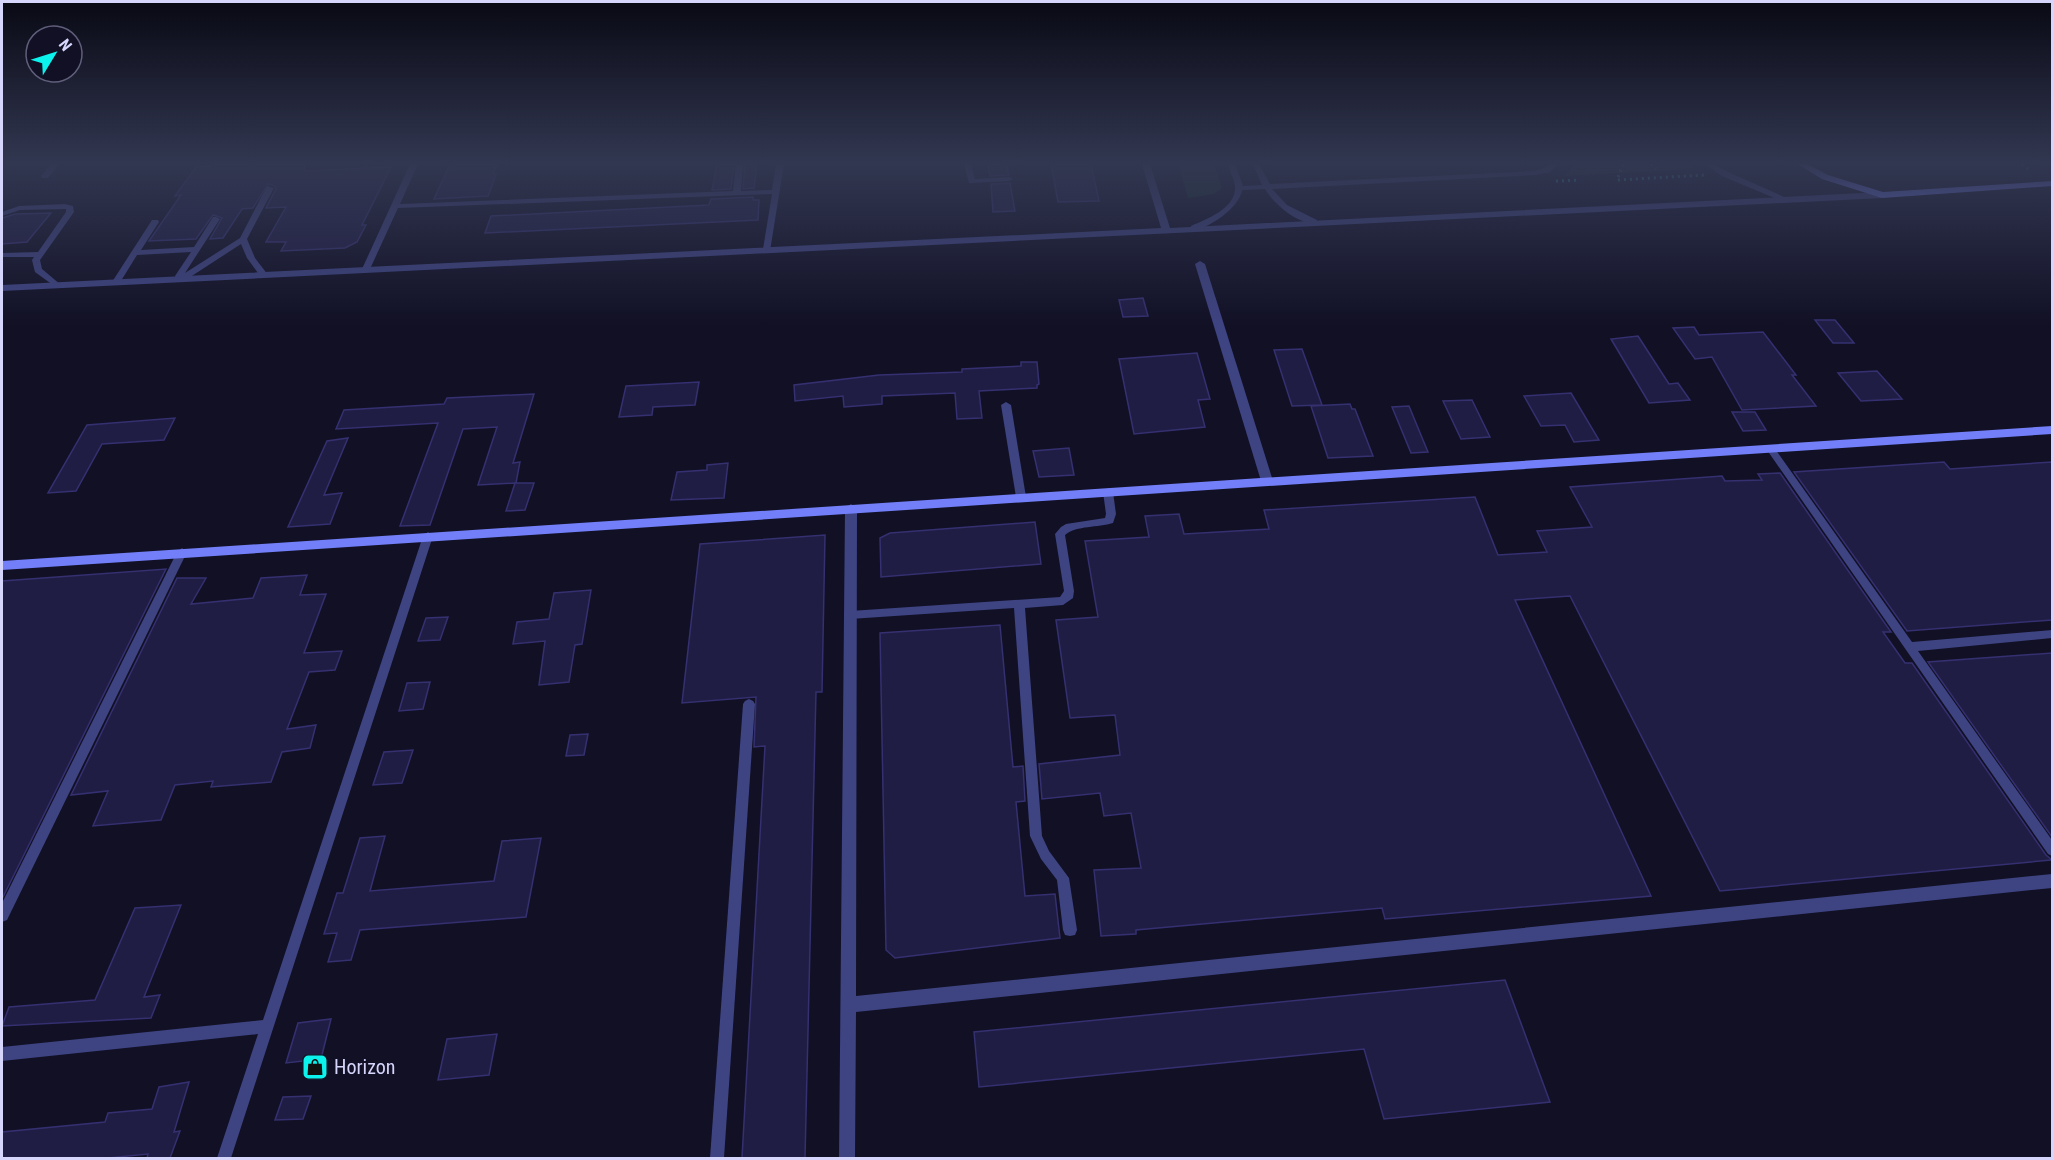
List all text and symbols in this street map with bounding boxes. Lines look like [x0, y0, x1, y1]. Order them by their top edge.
north arrow [24, 24, 84, 84]
text: N [55, 35, 76, 55]
shop icon: Horizon [300, 1052, 330, 1082]
place label: Horizon [334, 1055, 395, 1079]

